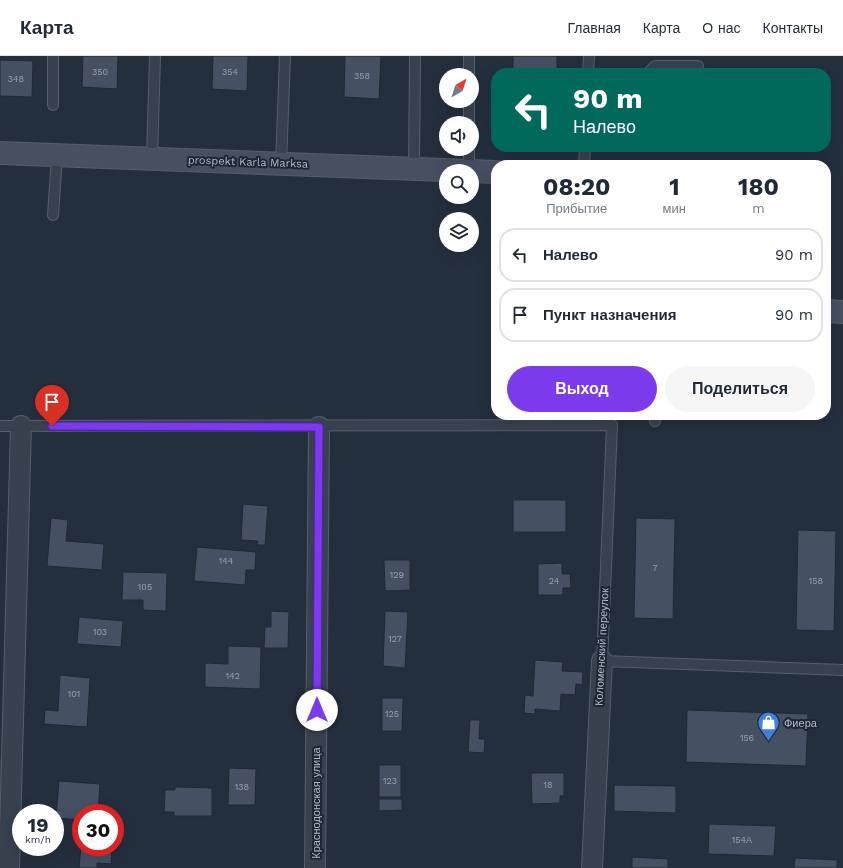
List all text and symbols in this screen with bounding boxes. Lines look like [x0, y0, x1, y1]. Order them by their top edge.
text: Карта [20, 16, 74, 39]
text: Главная [568, 20, 621, 36]
text: Карта [643, 20, 680, 36]
text: О нас [702, 20, 741, 36]
text: Контакты [763, 20, 823, 36]
house number: 350 [92, 67, 108, 77]
house number: 354 [222, 67, 238, 77]
north arrow [439, 68, 479, 108]
map controls [439, 68, 479, 252]
house number: 358 [354, 71, 370, 81]
house number: 348 [8, 74, 24, 84]
text: 90 m [573, 82, 643, 115]
icon: left [507, 84, 559, 136]
button: sound [439, 116, 479, 156]
text: Налево [573, 116, 636, 137]
street label: prospekt Karla Marksa [188, 153, 308, 171]
button: search [439, 164, 479, 204]
text: 08:20 [543, 173, 611, 201]
text: 1 [669, 173, 679, 201]
text: 180 [738, 173, 779, 201]
text: Прибытие [546, 201, 607, 216]
text: мин [663, 201, 686, 216]
text: m [752, 201, 765, 216]
button: layers [439, 212, 479, 252]
icon: left [509, 244, 531, 266]
text: Налево [543, 246, 598, 264]
text: 90 m [775, 246, 813, 264]
icon: arrive [509, 304, 531, 326]
text: Пункт назначения [543, 306, 676, 324]
text: 90 m [775, 306, 813, 324]
button: Выход [507, 366, 657, 412]
button: Поделиться [665, 366, 815, 412]
pin [35, 385, 69, 426]
icon: arrive [41, 391, 63, 413]
house number: 144 [219, 556, 234, 566]
house number: 7 [652, 563, 658, 573]
house number: 129 [390, 570, 404, 580]
house number: 24 [549, 576, 560, 586]
house number: 158 [809, 576, 823, 586]
house number: 105 [138, 582, 152, 592]
street label: Коломенский переулок [592, 588, 612, 706]
house number: 103 [93, 627, 107, 637]
house number: 127 [388, 634, 402, 644]
house number: 142 [226, 671, 240, 681]
house number: 101 [68, 689, 80, 699]
position arrow [296, 689, 338, 731]
house number: 125 [385, 709, 399, 719]
shop icon: Фиера [756, 710, 782, 743]
place label: Фиера [784, 717, 818, 730]
house number: 156 [740, 733, 754, 743]
street label: Краснодонская улица [310, 746, 323, 859]
house number: 123 [383, 776, 397, 786]
house number: 18 [543, 780, 553, 790]
house number: 138 [235, 782, 249, 792]
speed limit sign: 30 [72, 804, 124, 856]
text: 19 [28, 813, 48, 837]
text: km/h [25, 834, 51, 845]
house number: 154А [732, 835, 752, 845]

